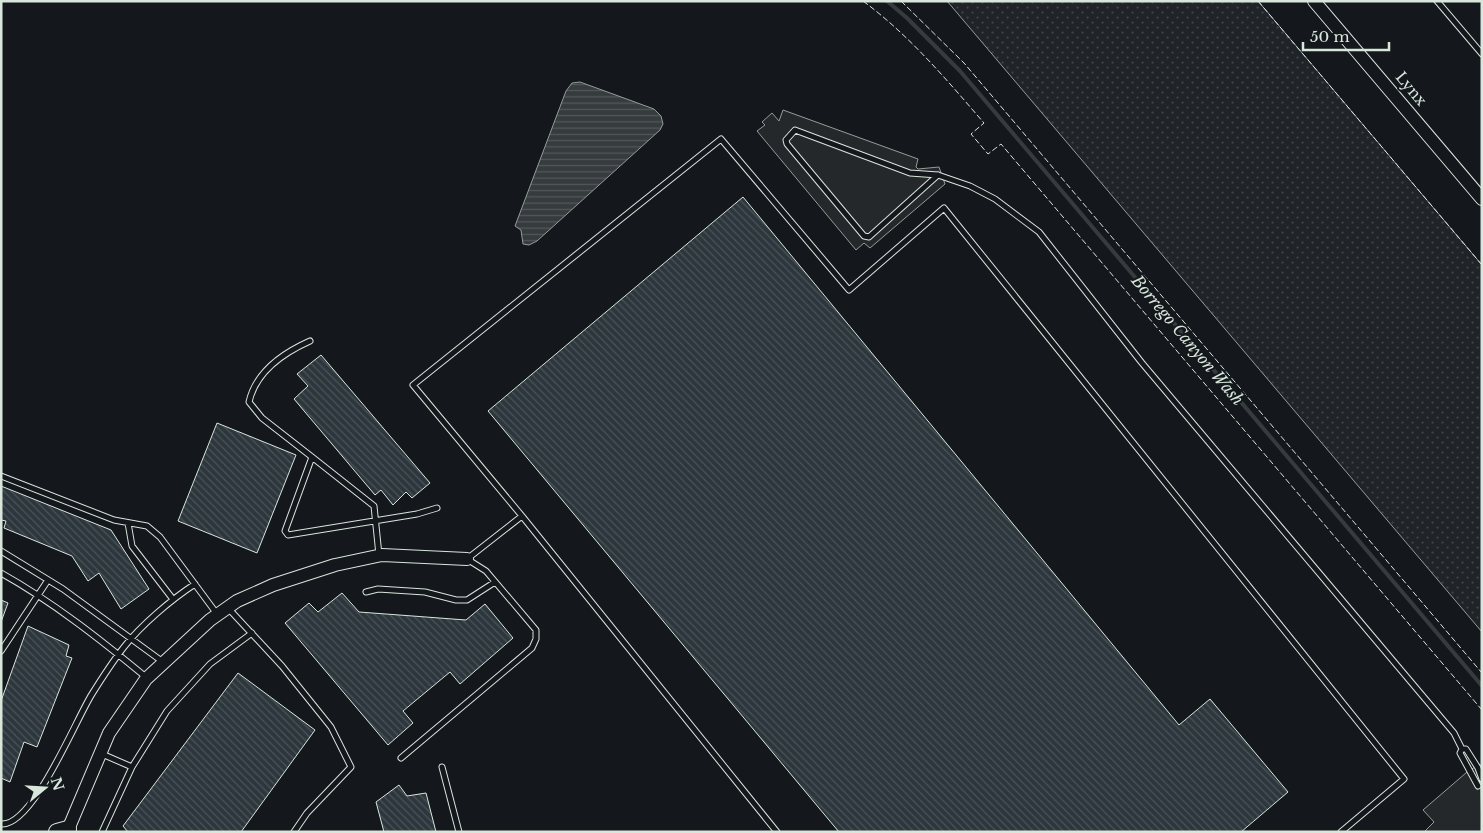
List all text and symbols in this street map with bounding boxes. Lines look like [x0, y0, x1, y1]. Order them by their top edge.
scale bar [1303, 20, 1389, 52]
text: 50 m [1310, 27, 1350, 46]
street label: Lynx [1392, 68, 1431, 110]
water label: Borrego Canyon Wash [1127, 270, 1248, 409]
north arrow [20, 763, 70, 813]
text: N [47, 775, 68, 793]

